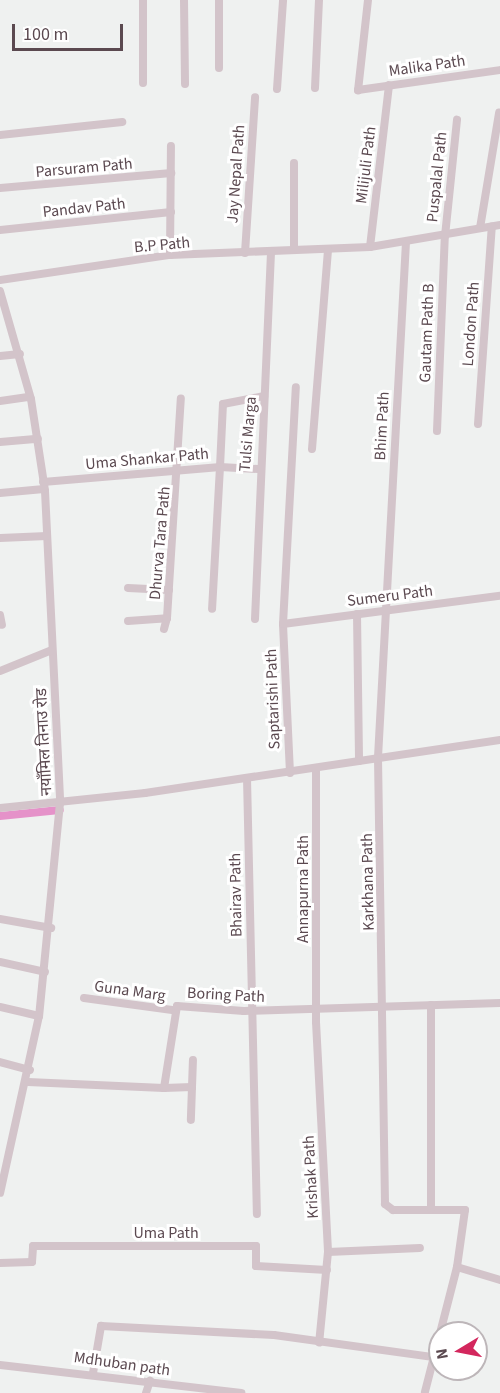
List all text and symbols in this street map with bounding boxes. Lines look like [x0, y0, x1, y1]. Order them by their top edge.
scale bar [15, 12, 126, 50]
text: 100 m [23, 22, 68, 47]
street label: Malika Path [388, 51, 466, 81]
street label: Jay Nepal Path [223, 124, 249, 224]
street label: Milijuli Path [352, 125, 380, 205]
street label: Puspalal Path [423, 131, 451, 223]
street label: Parsuram Path [35, 154, 133, 182]
street label: Pandav Path [42, 194, 126, 222]
street label: B.P Path [133, 233, 191, 257]
street label: London Path [458, 281, 484, 367]
street label: Gautam Path B [416, 283, 438, 383]
street label: Bhim Path [371, 391, 393, 461]
street label: Tulsi Marga [235, 396, 261, 472]
street label: Uma Shankar Path [84, 444, 210, 474]
street label: Dhurva Tara Path [145, 485, 175, 601]
street label: Sumeru Path [346, 581, 434, 611]
street label: Saptarishi Path [262, 648, 284, 750]
street label: नयाँमिल तिनाउ रोड [32, 688, 56, 796]
street label: Karkhana Path [358, 833, 378, 931]
street label: Annapurna Path [293, 835, 313, 943]
street label: Bhairav Path [226, 853, 246, 937]
street label: Guna Marg [93, 977, 167, 1005]
street label: Boring Path [187, 983, 265, 1007]
street label: Krishak Path [299, 1135, 323, 1219]
street label: Uma Path [133, 1223, 199, 1243]
north arrow [428, 1321, 488, 1381]
text: N [430, 1347, 454, 1361]
street label: Mdhuban path [73, 1348, 171, 1380]

